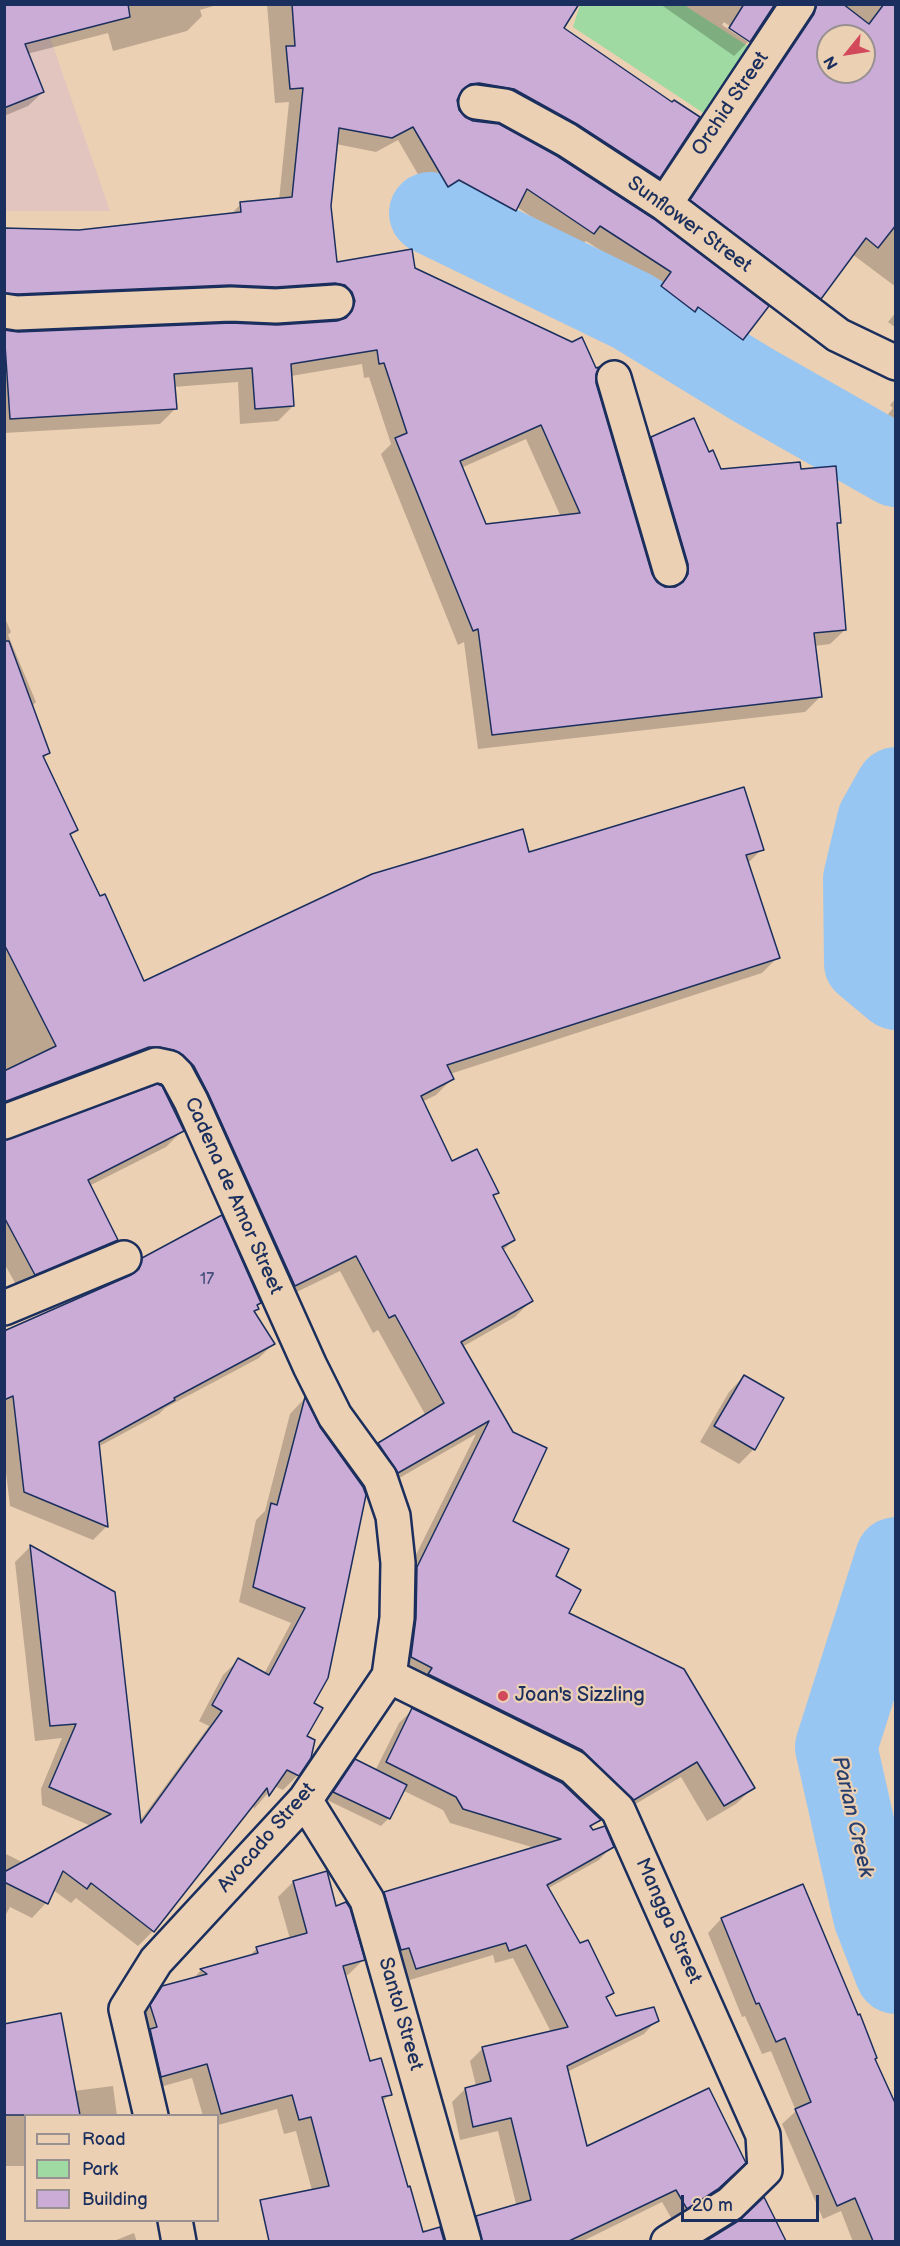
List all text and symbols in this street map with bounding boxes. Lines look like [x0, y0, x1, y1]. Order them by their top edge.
north arrow [816, 24, 876, 84]
street label: Orchid Street [687, 47, 775, 161]
text: N [820, 52, 843, 72]
street label: Sunflower Street [622, 172, 756, 278]
street label: Cadena de Amor Street [179, 1094, 287, 1298]
house number: 17 [200, 1270, 214, 1290]
place label: Joan's Sizzling [515, 1684, 645, 1708]
marker: Joan's Sizzling [496, 1689, 510, 1703]
water label: Parian Creek [826, 1754, 878, 1880]
street label: Avocado Street [213, 1778, 321, 1898]
street label: Mangga Street [630, 1855, 706, 1987]
street label: Santol Street [372, 1955, 428, 2073]
legend [24, 2114, 219, 2222]
text: Road [82, 2129, 126, 2150]
text: Park [82, 2159, 118, 2180]
scale bar [684, 2183, 822, 2221]
text: Building [82, 2189, 148, 2210]
text: 20 m [692, 2195, 733, 2216]

